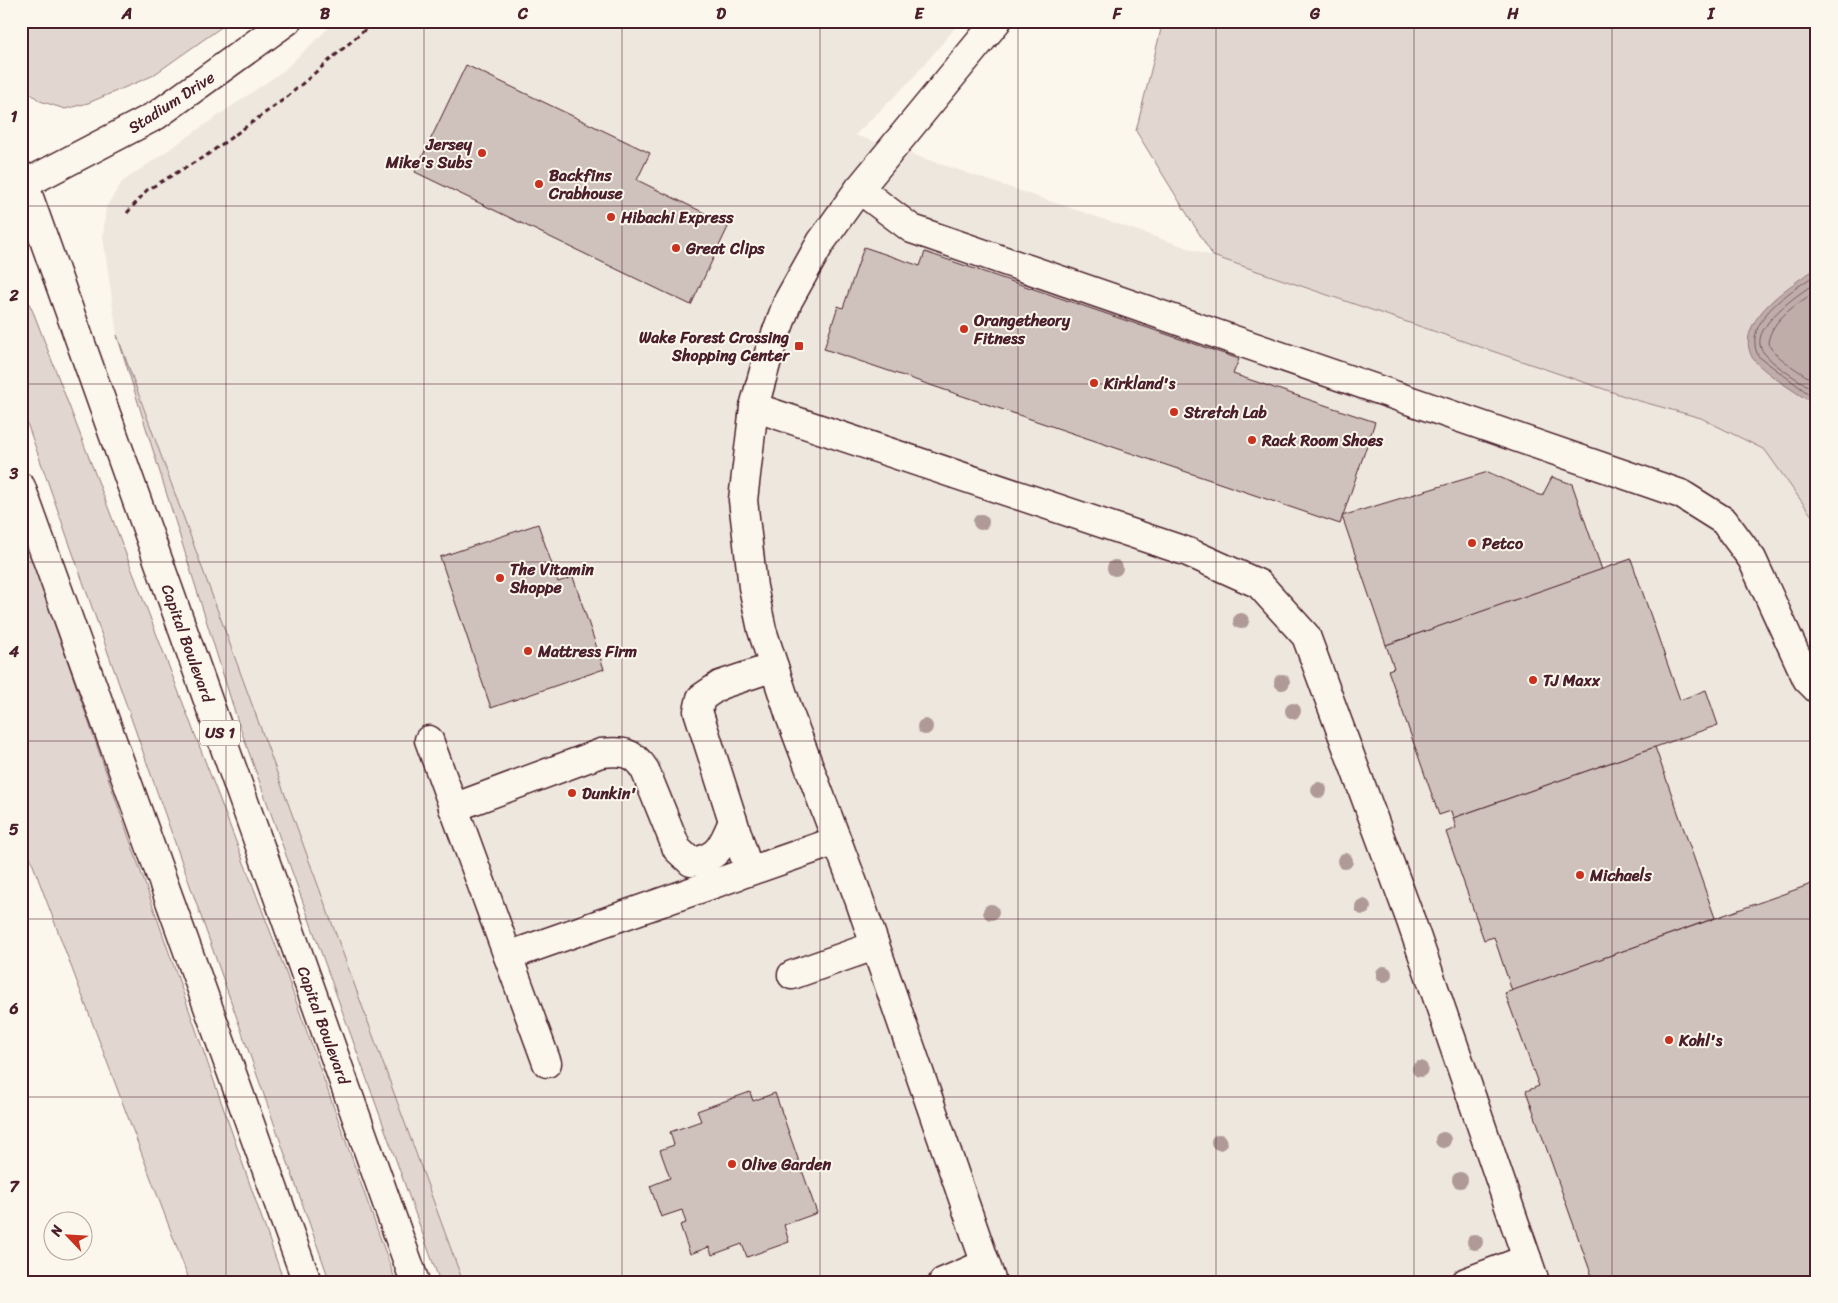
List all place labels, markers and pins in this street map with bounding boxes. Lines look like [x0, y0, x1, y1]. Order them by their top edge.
place label: Jersey Mike's Subs [385, 130, 473, 177]
marker: Jersey Mike's Subs [476, 147, 488, 159]
place label: Backfins Crabhouse [548, 161, 624, 208]
marker: Backfins Crabhouse [533, 178, 545, 190]
place label: Hibachi Express [620, 203, 734, 232]
marker: Hibachi Express [605, 211, 617, 223]
place label: Great Clips [685, 234, 765, 263]
marker: Great Clips [670, 242, 682, 254]
place label: Orangetheory Fitness [973, 306, 1071, 353]
place label: Wake Forest Crossing Shopping Center [639, 323, 790, 370]
marker: Orangetheory Fitness [958, 323, 970, 335]
marker: Wake Forest Crossing Shopping Center [793, 340, 805, 352]
place label: Kirkland's [1103, 369, 1176, 398]
marker: Kirkland's [1088, 377, 1100, 389]
place label: Stretch Lab [1183, 398, 1267, 427]
marker: Stretch Lab [1168, 406, 1180, 418]
place label: Rack Room Shoes [1261, 426, 1384, 455]
marker: Rack Room Shoes [1246, 434, 1258, 446]
place label: Petco [1482, 529, 1524, 558]
marker: Petco [1466, 537, 1478, 549]
place label: The Vitamin Shoppe [509, 555, 594, 602]
marker: The Vitamin Shoppe [494, 572, 506, 584]
place label: Mattress Firm [537, 637, 637, 666]
marker: Mattress Firm [522, 645, 534, 657]
place label: TJ Maxx [1543, 666, 1601, 695]
marker: TJ Maxx [1527, 674, 1539, 686]
place label: Dunkin' [582, 779, 636, 808]
marker: Dunkin' [566, 787, 578, 799]
place label: Michaels [1589, 861, 1652, 890]
marker: Michaels [1574, 869, 1586, 881]
place label: Kohl's [1678, 1026, 1723, 1055]
marker: Kohl's [1663, 1034, 1675, 1046]
place label: Olive Garden [741, 1150, 831, 1179]
marker: Olive Garden [726, 1158, 738, 1170]

